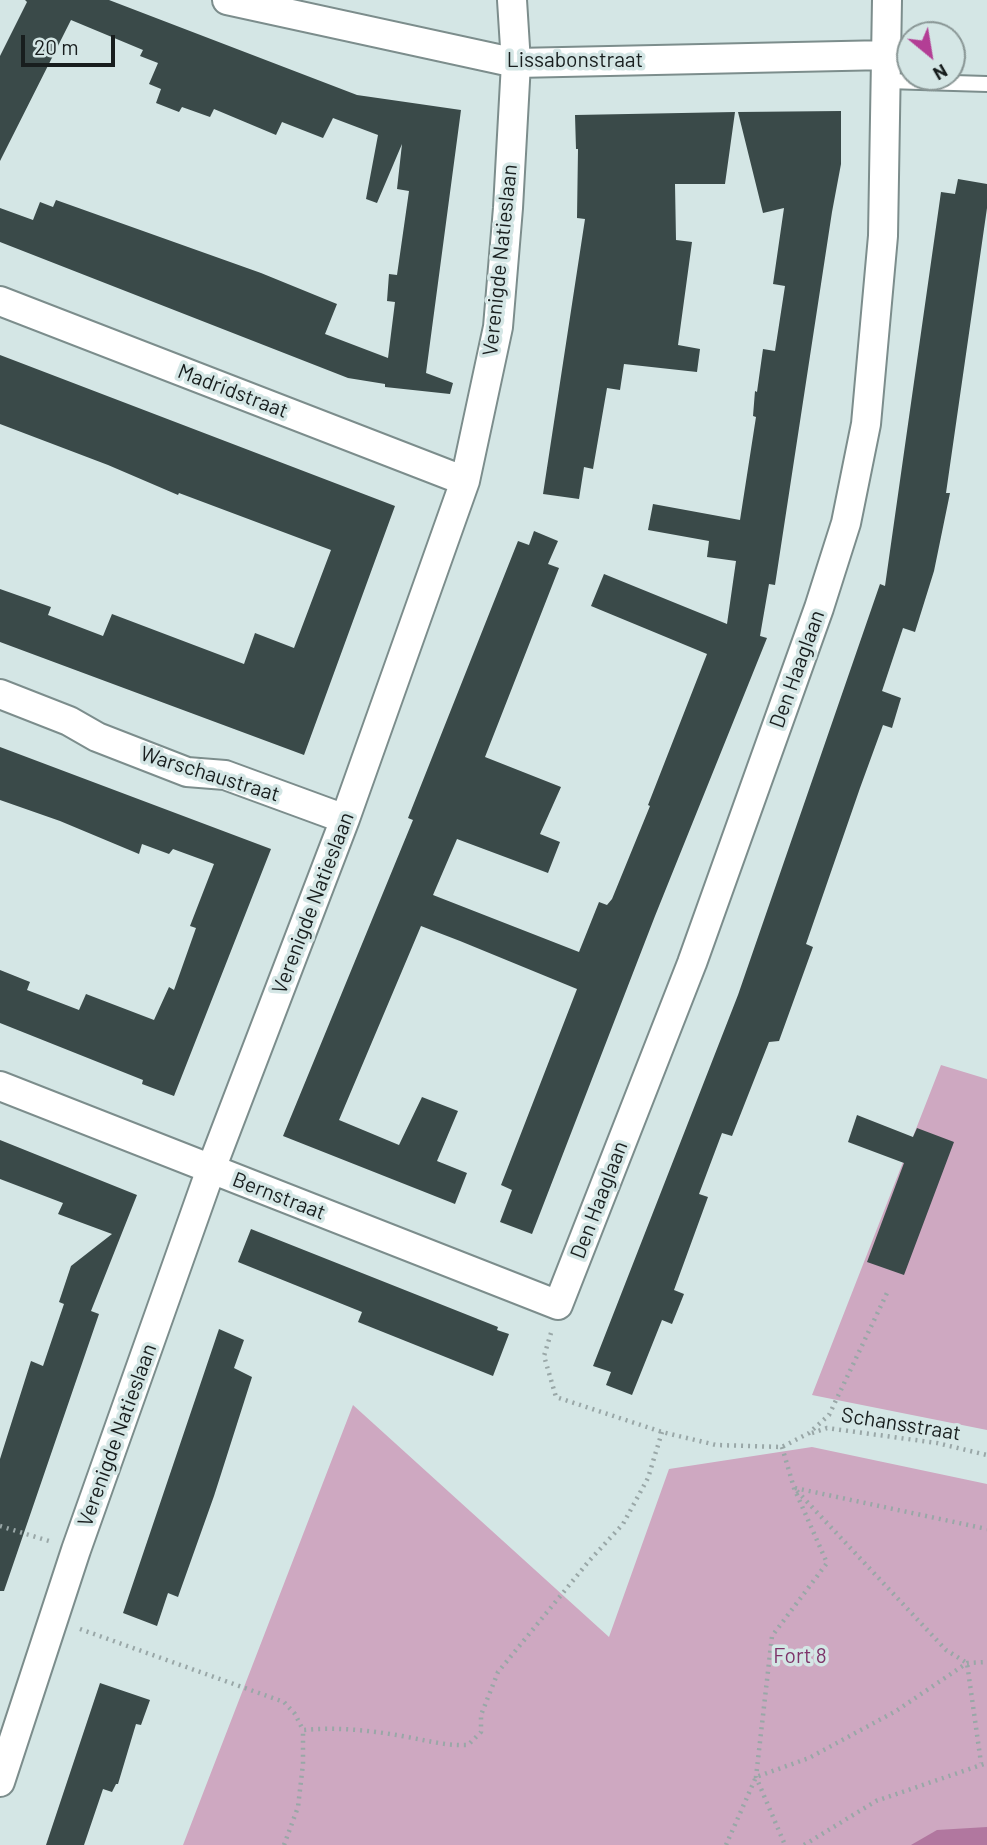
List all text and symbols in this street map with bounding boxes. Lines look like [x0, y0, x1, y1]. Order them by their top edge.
scale bar [24, 21, 119, 65]
north arrow [896, 21, 966, 91]
text: 20 m [34, 34, 79, 59]
street label: Lissabonstraat [507, 47, 643, 73]
text: N [930, 60, 952, 86]
street label: Verenigde Natieslaan [477, 163, 523, 357]
street label: Madridstraat [174, 358, 292, 424]
street label: Den Haaglaan [764, 607, 830, 731]
street label: Warschaustraat [137, 741, 283, 807]
street label: Verenigde Natieslaan [267, 809, 359, 997]
street label: Den Haaglaan [565, 1138, 633, 1262]
street label: Bernstraat [229, 1167, 329, 1225]
street label: Verenigde Natieslaan [72, 1340, 162, 1530]
street label: Schansstraat [839, 1402, 963, 1446]
park label: Fort 8 [773, 1643, 827, 1669]

